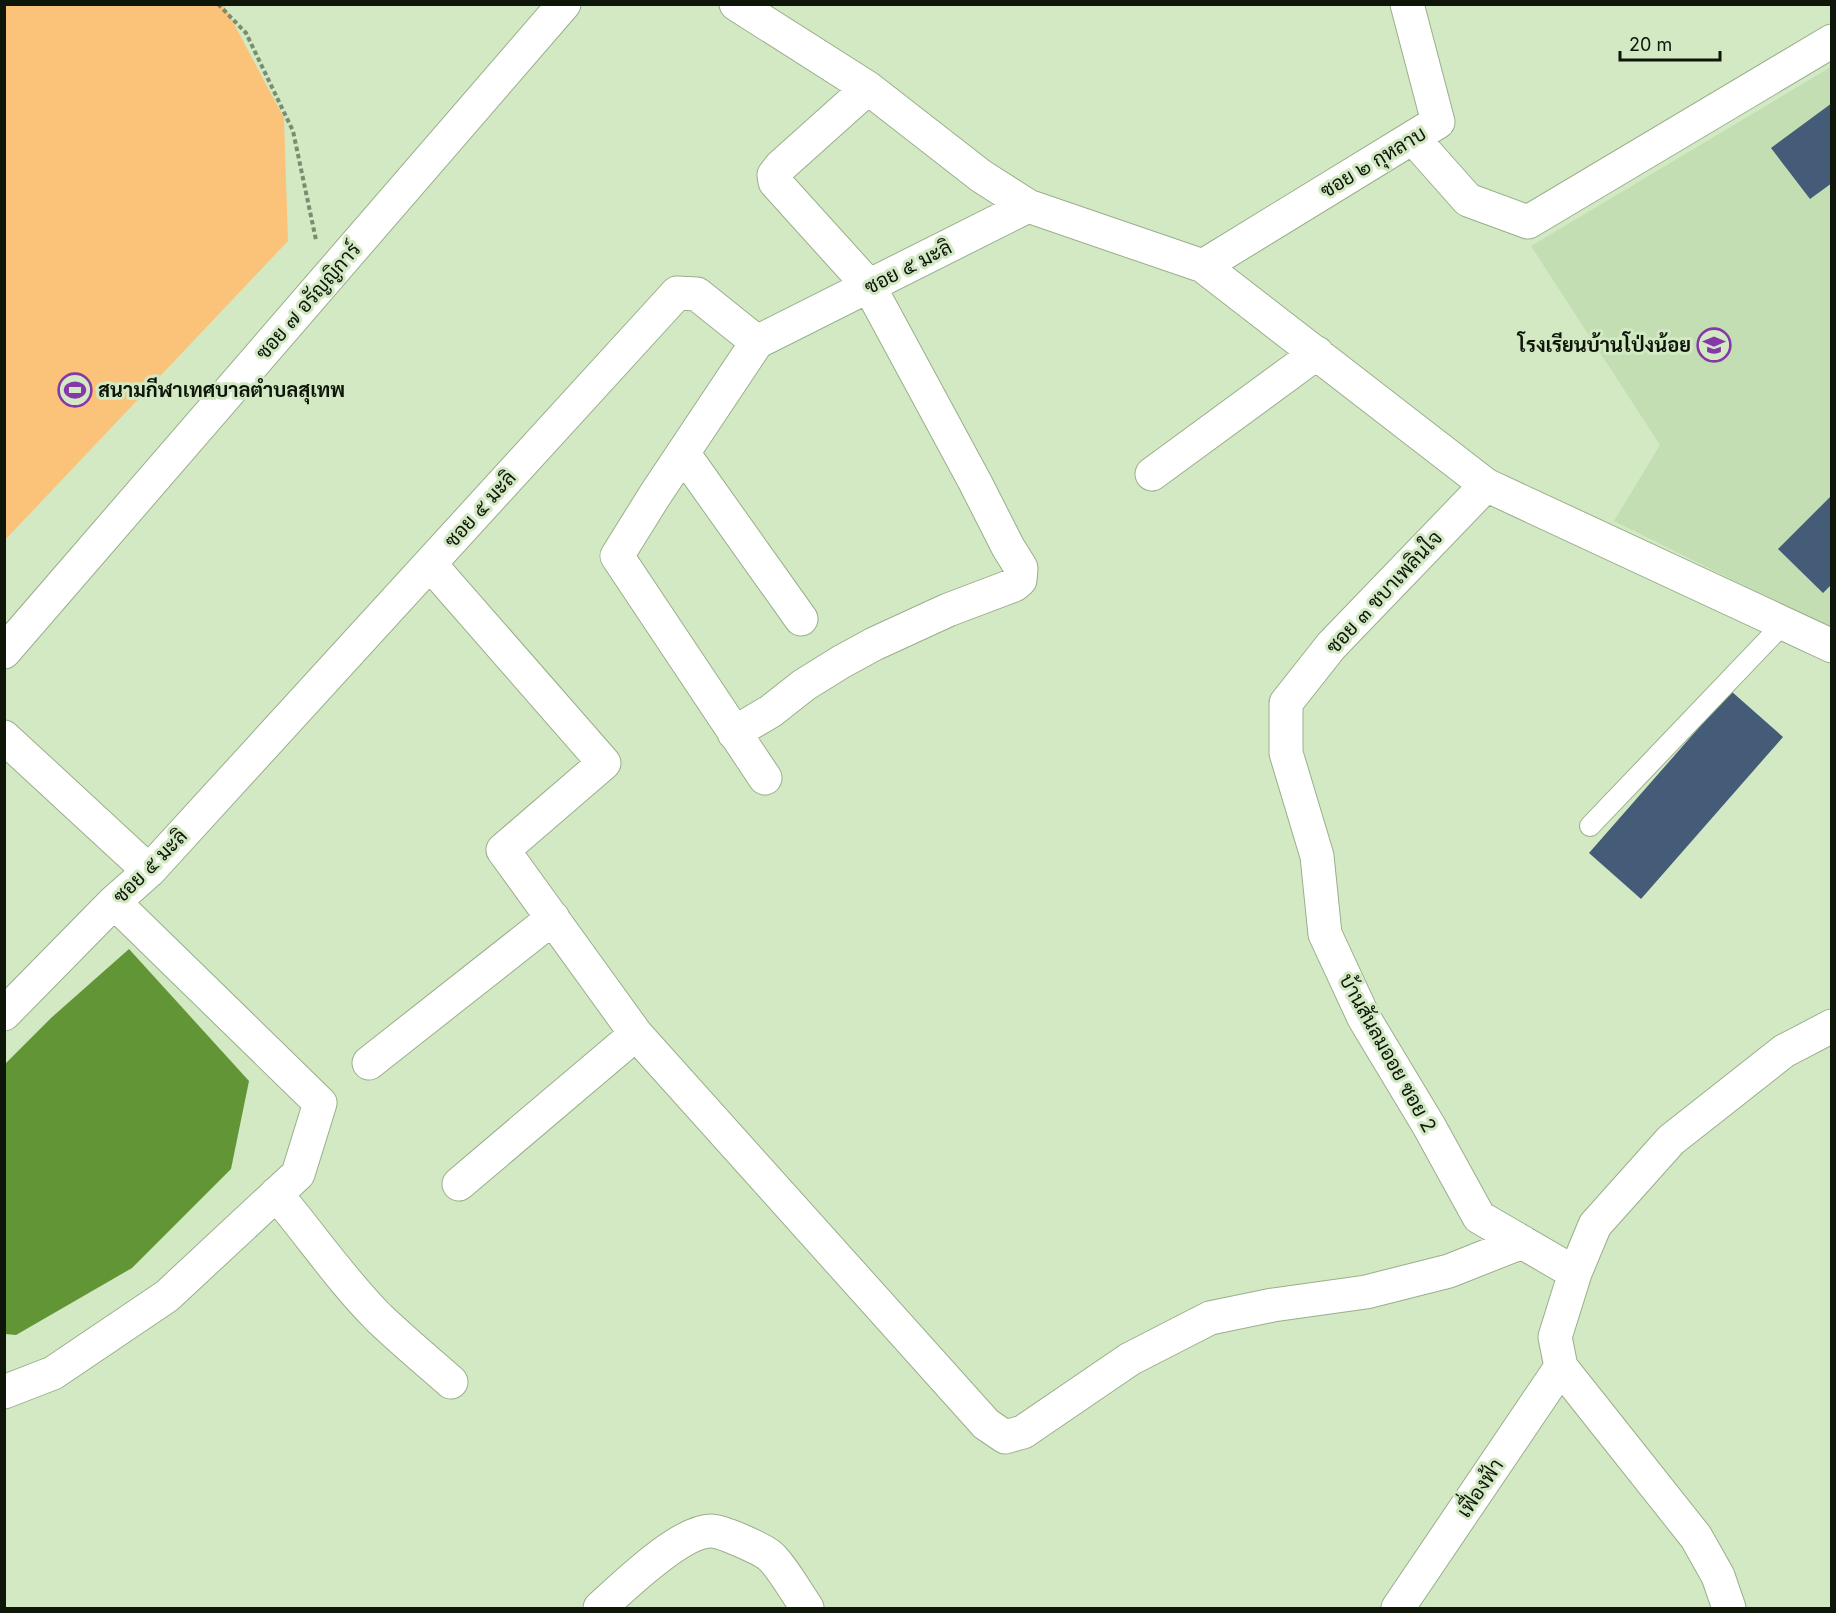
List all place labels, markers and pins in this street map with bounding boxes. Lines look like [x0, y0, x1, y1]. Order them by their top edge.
school or university icon: โรงเรียนบ้านโป่งน้อย [1696, 327, 1732, 363]
place label: โรงเรียนบ้านโป่งน้อย [1517, 331, 1691, 357]
sports icon: สนามกีฬาเทศบาลตำบลสุเทพ [57, 372, 93, 408]
place label: สนามกีฬาเทศบาลตำบลสุเทพ [98, 377, 345, 405]

